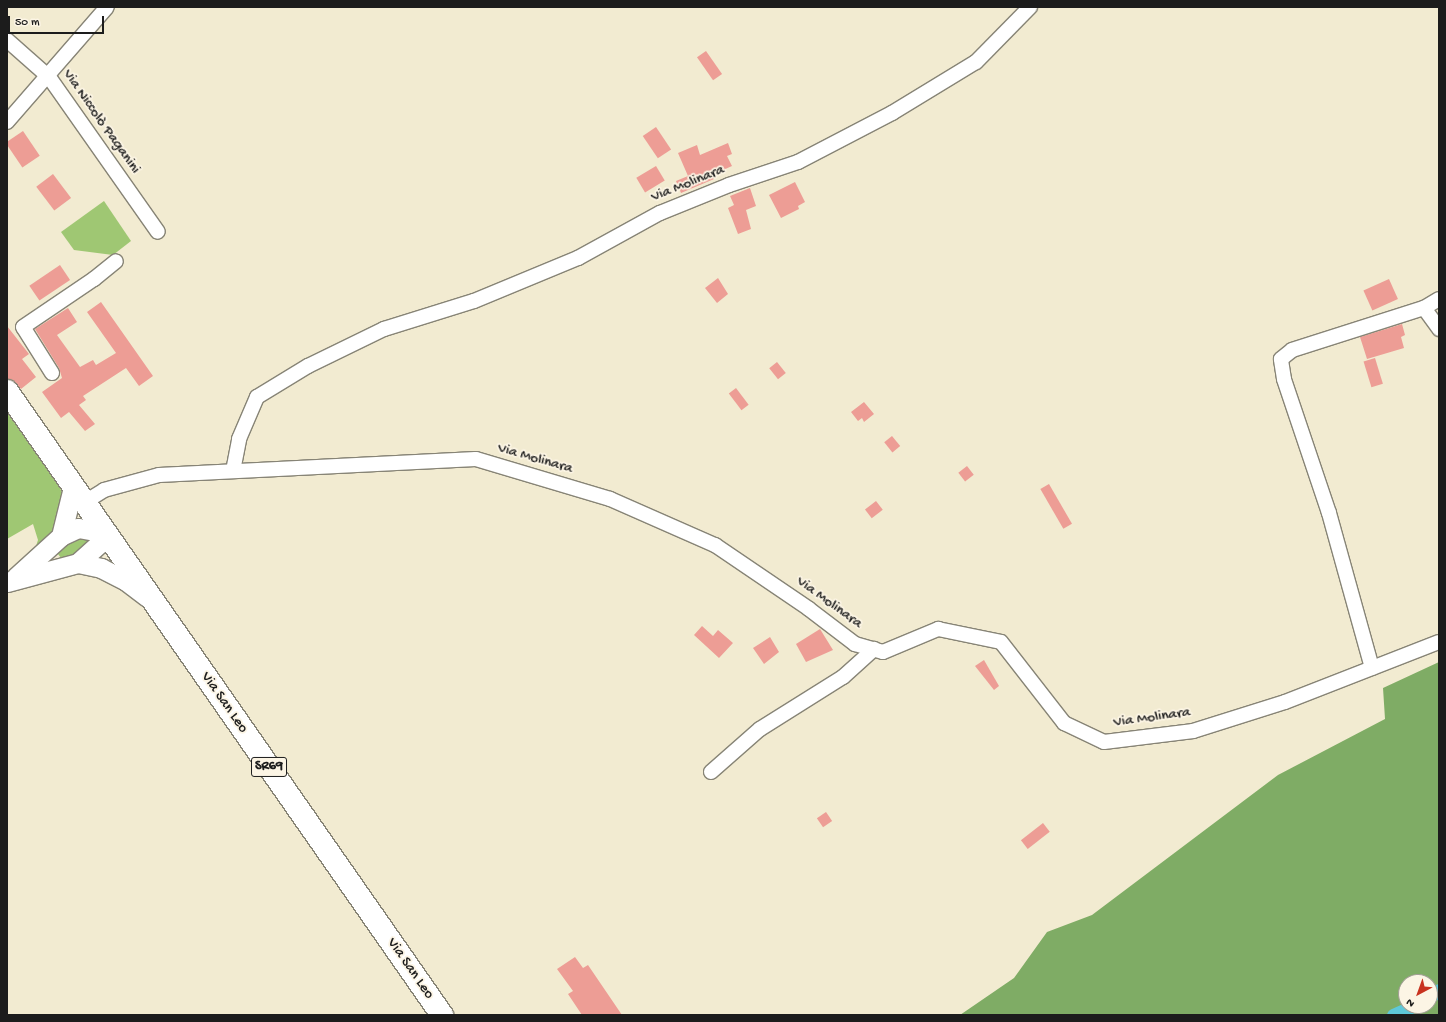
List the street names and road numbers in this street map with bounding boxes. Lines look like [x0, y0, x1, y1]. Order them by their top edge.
street label: Via Niccolò Paganini [58, 66, 144, 178]
street label: Via Molinara [649, 161, 727, 207]
street label: Via Molinara [495, 440, 575, 478]
street label: Via Molinara [792, 573, 866, 633]
street label: Via San Leo [196, 669, 252, 737]
street label: Via Molinara [1112, 704, 1192, 732]
road number: SR69 [251, 755, 287, 779]
street label: Via San Leo [382, 935, 438, 1003]

